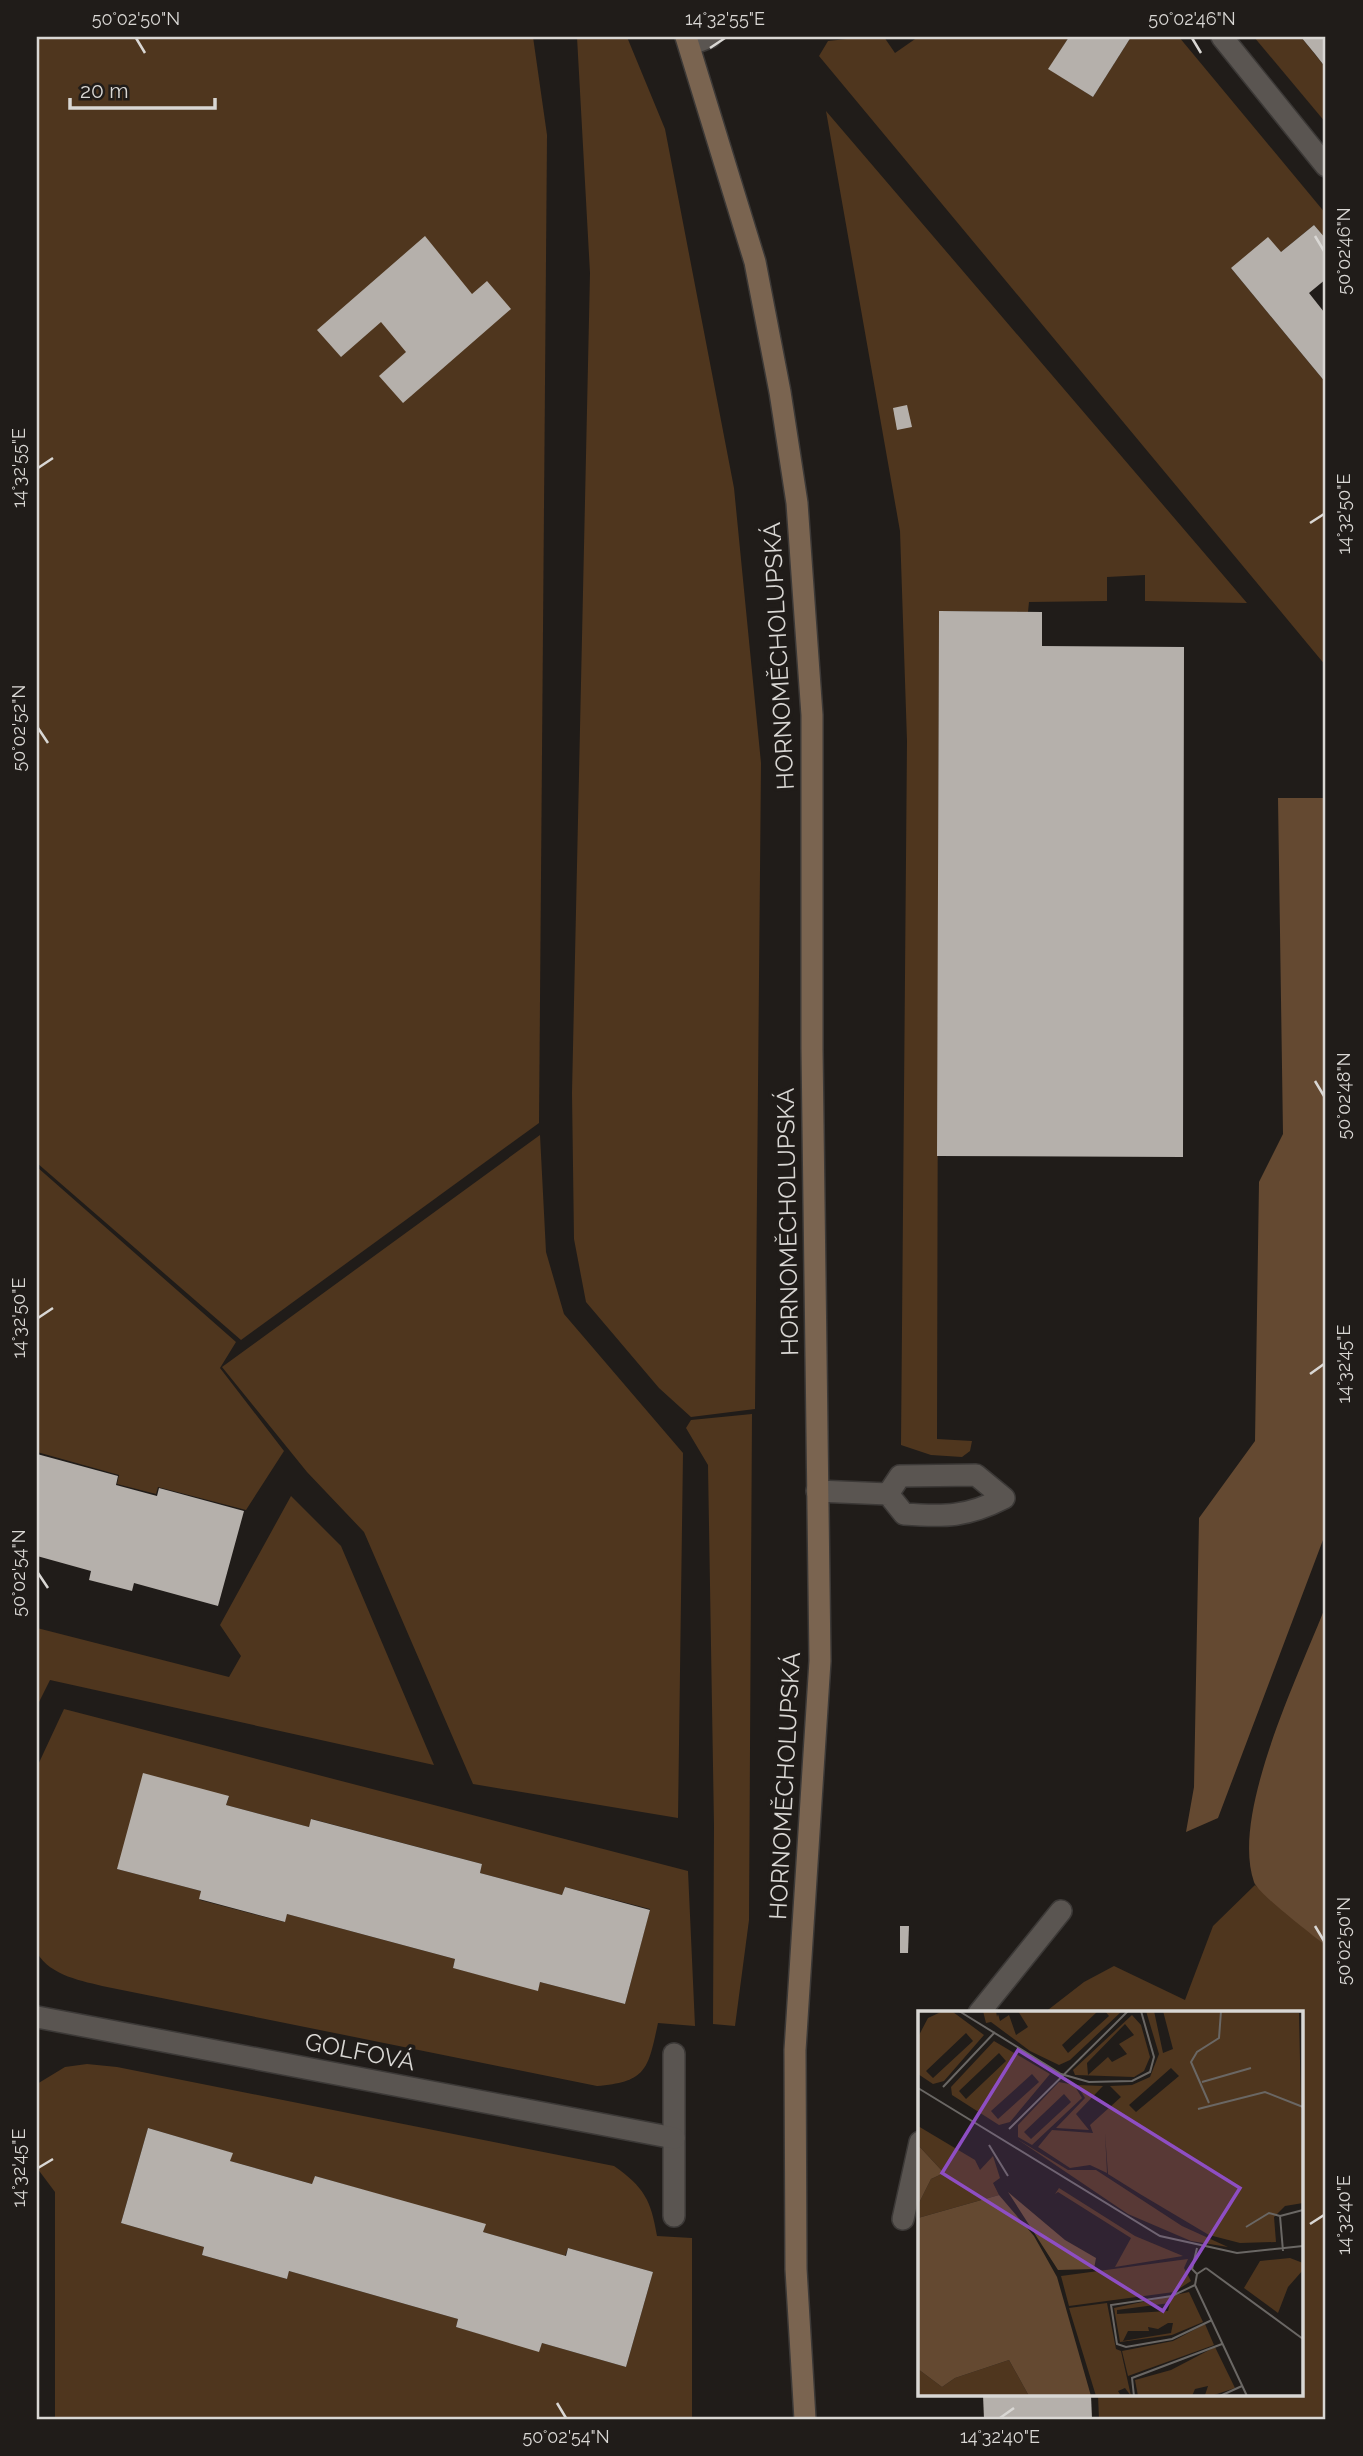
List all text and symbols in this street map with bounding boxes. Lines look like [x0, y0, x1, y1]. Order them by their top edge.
text: 50°02'50"N [92, 8, 180, 29]
text: 14°32'55"E [685, 8, 765, 29]
text: 50°02'46"N [1148, 8, 1236, 29]
scale bar [70, 66, 215, 110]
text: 20 m [80, 78, 128, 103]
text: 50°02'46"N [1333, 207, 1354, 295]
text: 14°32'55"E [8, 428, 29, 508]
text: 14°32'50"E [1333, 473, 1354, 554]
street label: HORNOMĚCHOLUPSKÁ [757, 521, 800, 791]
text: 50°02'52"N [8, 685, 29, 771]
text: 50°02'48"N [1333, 1052, 1354, 1140]
street label: HORNOMĚCHOLUPSKÁ [771, 1088, 804, 1356]
text: 14°32'50"E [8, 1277, 29, 1358]
text: 14°32'45"E [1333, 1325, 1354, 1403]
text: 50°02'54"N [8, 1529, 29, 1617]
street label: HORNOMĚCHOLUPSKÁ [763, 1651, 806, 1921]
text: 50°02'50"N [1333, 1897, 1354, 1985]
inset map [918, 2011, 1304, 2396]
street label: GOLFOVÁ [303, 2027, 418, 2076]
text: 14°32'45"E [8, 2129, 29, 2207]
text: 14°32'40"E [1333, 2175, 1354, 2255]
text: 50°02'54"N [522, 2426, 610, 2447]
text: 14°32'40"E [960, 2426, 1040, 2447]

